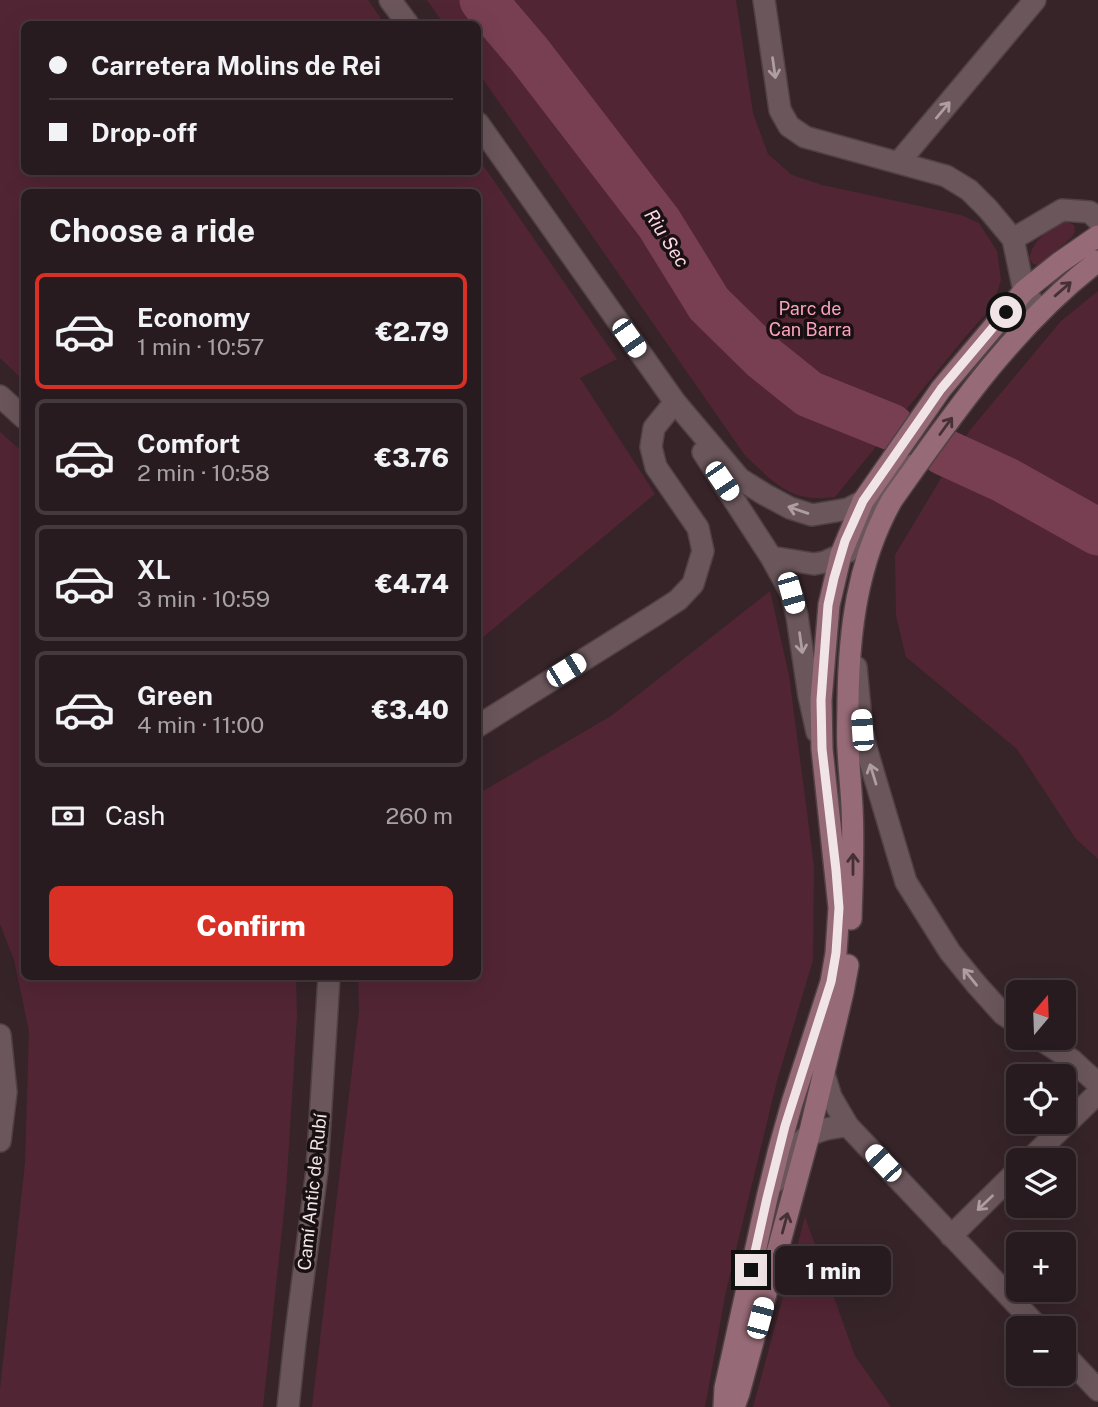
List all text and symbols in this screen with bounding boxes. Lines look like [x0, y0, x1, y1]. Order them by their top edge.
text: Carretera Molins de Rei [91, 50, 381, 81]
one-way arrow [768, 56, 781, 78]
one-way arrow [935, 101, 951, 119]
text: Drop-off [91, 117, 197, 148]
water label: Riu Sec [640, 205, 694, 271]
text: Choose a ride [49, 212, 255, 249]
one-way arrow [1054, 281, 1072, 297]
route start [990, 296, 1022, 328]
park label: Parc de Can Barra [769, 298, 851, 340]
icon: car [53, 300, 116, 363]
text: Economy [137, 302, 250, 333]
car [609, 315, 650, 361]
text: €2.79 [375, 316, 449, 347]
text: 1 min · 10:57 [137, 333, 264, 360]
one-way arrow [938, 418, 953, 436]
icon: car [53, 426, 116, 489]
text: Comfort [137, 428, 240, 459]
text: €3.76 [375, 442, 449, 473]
car [702, 458, 743, 504]
text: 2 min · 10:58 [137, 459, 270, 486]
one-way arrow [787, 503, 809, 516]
icon: car [53, 552, 116, 615]
text: XL [137, 554, 171, 585]
text: €4.74 [375, 568, 449, 599]
car [776, 570, 807, 616]
text: 3 min · 10:59 [137, 585, 270, 612]
one-way arrow [794, 632, 807, 654]
car [543, 650, 590, 690]
icon: car [53, 678, 116, 741]
text: Green [137, 680, 213, 711]
text: €3.40 [372, 694, 449, 725]
car [851, 708, 874, 752]
text: 4 min · 11:00 [137, 711, 264, 738]
one-way arrow [866, 763, 879, 785]
icon: cash [49, 797, 87, 835]
text: Cash [105, 800, 165, 831]
text: 260 m [386, 802, 453, 829]
one-way arrow [846, 853, 860, 876]
button: Confirm [49, 886, 453, 966]
one-way arrow [962, 968, 978, 986]
north arrow [1006, 980, 1076, 1050]
map controls [1006, 980, 1076, 1386]
button: locate [1006, 1064, 1076, 1134]
street label: Camí Antic de Rubí [293, 1112, 331, 1271]
car [861, 1140, 906, 1186]
button: layers [1006, 1148, 1076, 1218]
one-way arrow [976, 1194, 993, 1211]
one-way arrow [779, 1213, 792, 1235]
button: + [1006, 1232, 1076, 1302]
callout: 1 min [776, 1246, 891, 1294]
route end [735, 1254, 767, 1286]
text: 1 min [805, 1257, 861, 1284]
car [745, 1295, 776, 1341]
button: − [1006, 1316, 1076, 1386]

